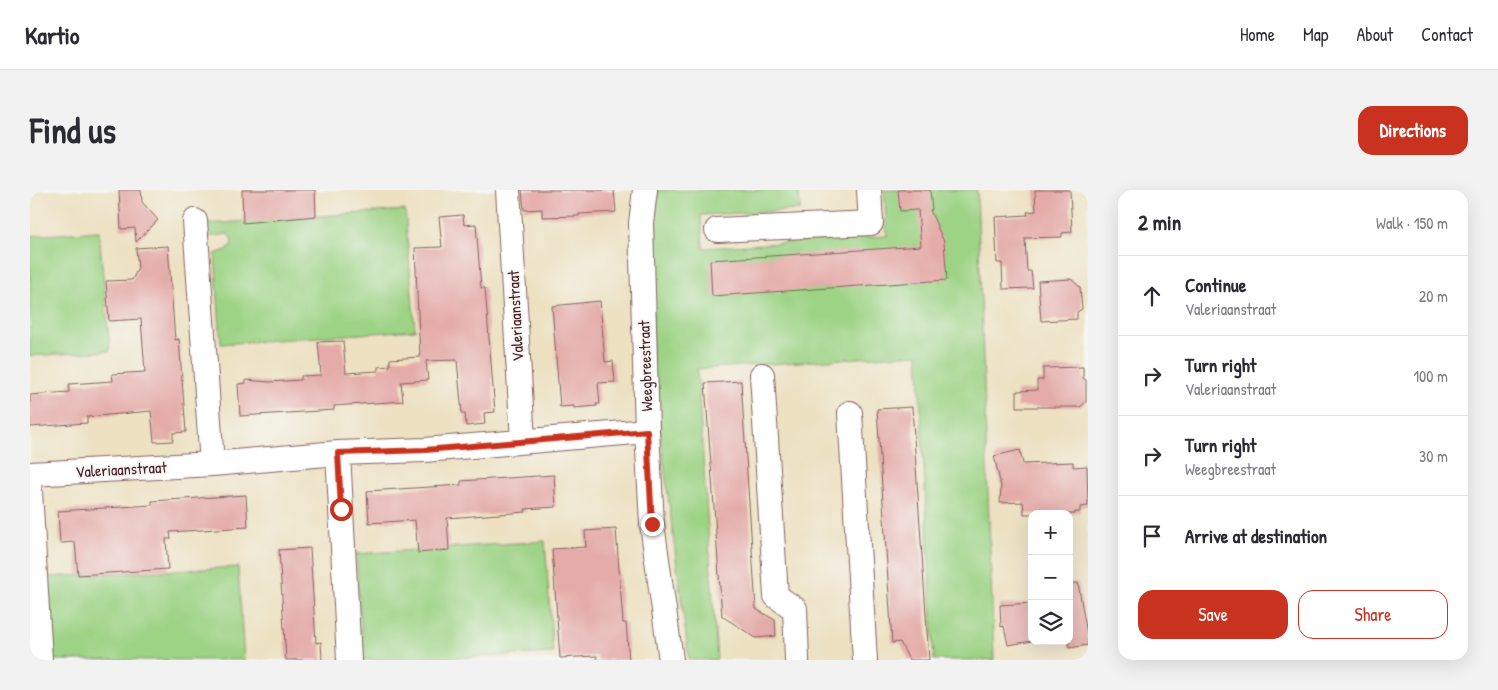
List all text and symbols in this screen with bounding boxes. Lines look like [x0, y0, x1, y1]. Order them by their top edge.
text: Kartio [25, 19, 80, 51]
text: Home [1240, 22, 1275, 47]
text: Map [1303, 22, 1328, 47]
text: About [1356, 22, 1393, 47]
text: Contact [1421, 22, 1473, 47]
button: Directions [1358, 106, 1468, 155]
text: Find us [30, 107, 116, 154]
text: 2 min [1138, 208, 1181, 237]
text: Walk · 150 m [1376, 212, 1448, 234]
street label: Valeriaanstraat [502, 269, 528, 362]
text: Continue [1185, 272, 1246, 298]
icon: ahead [1138, 282, 1166, 310]
text: 20 m [1419, 285, 1448, 307]
text: Valeriaanstraat [1185, 298, 1276, 320]
street label: Weegbreestraat [632, 320, 658, 412]
text: Turn right [1185, 352, 1256, 378]
icon: right [1138, 362, 1166, 390]
text: 100 m [1413, 365, 1448, 387]
text: Valeriaanstraat [1185, 378, 1276, 400]
text: Turn right [1185, 432, 1256, 458]
icon: right [1138, 442, 1166, 470]
text: 30 m [1419, 445, 1448, 467]
street label: Valeriaanstraat [75, 456, 168, 482]
text: Weegbreestraat [1185, 458, 1276, 480]
route start [330, 498, 353, 521]
map controls [1028, 510, 1073, 645]
button: + [1028, 510, 1073, 555]
route end [641, 513, 664, 536]
icon: arrive [1138, 522, 1166, 550]
text: Arrive at destination [1185, 523, 1327, 549]
button: − [1028, 555, 1073, 600]
button: Save [1138, 590, 1288, 639]
button: Share [1298, 590, 1448, 639]
button: layers [1028, 600, 1073, 645]

